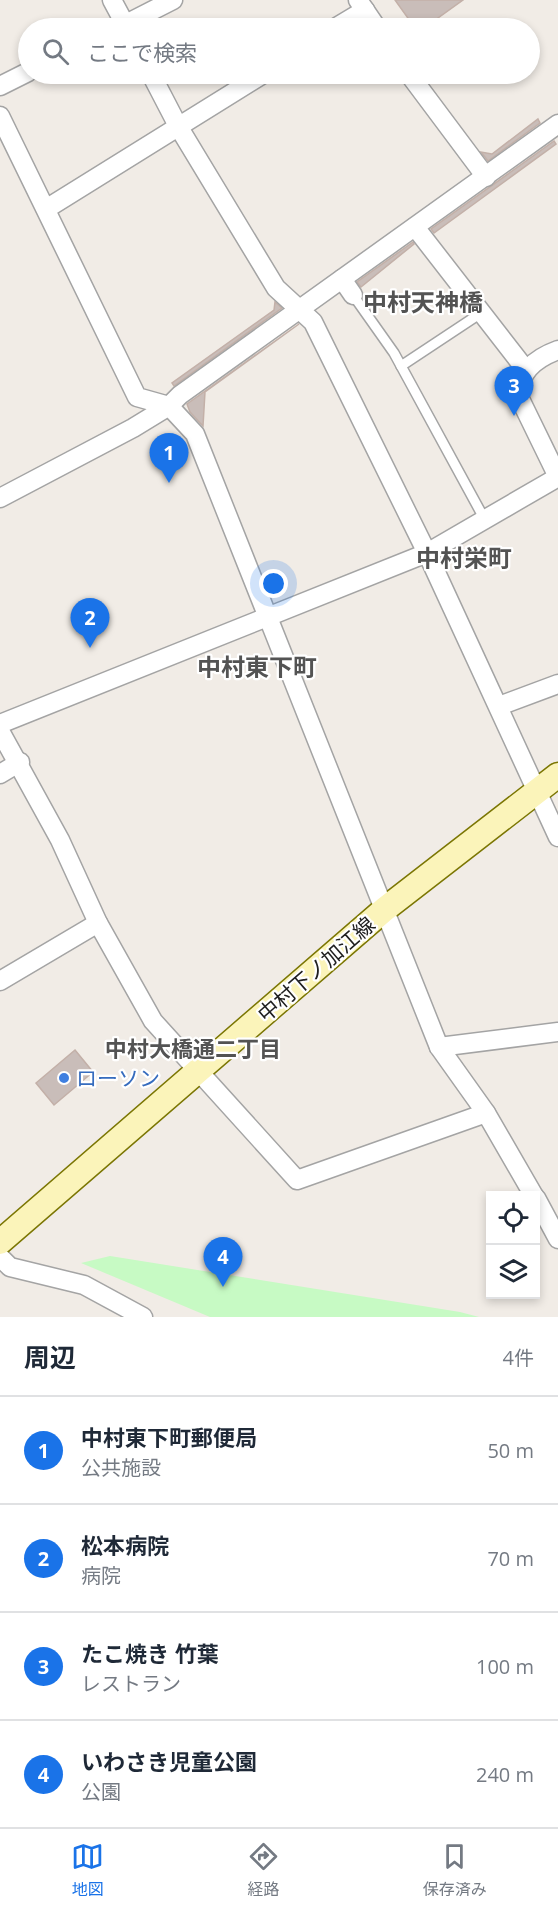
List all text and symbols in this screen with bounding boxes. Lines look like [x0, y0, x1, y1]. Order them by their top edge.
search box [18, 18, 540, 84]
icon: search [39, 35, 72, 68]
text: ここで検索 [87, 37, 197, 67]
district label: 中村天神橋 [363, 285, 483, 318]
pin: 3 [494, 366, 534, 416]
pin: 1 [150, 434, 188, 483]
district label: 中村栄町 [416, 541, 512, 574]
your location [259, 569, 288, 598]
pin: 2 [70, 598, 110, 648]
district label: 中村東下町 [197, 650, 317, 683]
street label: 中村下ノ加江線 [251, 910, 381, 1028]
district label: 中村大橋通二丁目 [105, 1033, 281, 1063]
place label: ローソン [76, 1064, 160, 1092]
marker: ローソン [57, 1071, 71, 1085]
map controls [486, 1191, 540, 1299]
button: locate [486, 1191, 540, 1245]
pin: 4 [204, 1238, 242, 1287]
button: layers [486, 1245, 540, 1299]
text: 周辺 [24, 1339, 76, 1375]
text: 4件 [503, 1344, 534, 1371]
text: 中村東下町郵便局 [81, 1422, 257, 1452]
text: 1 [38, 1437, 49, 1464]
text: 50 m [487, 1437, 534, 1464]
text: 公共施設 [81, 1454, 161, 1481]
text: 松本病院 [81, 1530, 169, 1560]
text: 2 [38, 1545, 49, 1572]
text: 70 m [487, 1545, 534, 1572]
text: 病院 [81, 1562, 121, 1589]
text: たこ焼き 竹葉 [81, 1638, 219, 1668]
text: 3 [38, 1653, 49, 1680]
text: 100 m [476, 1653, 534, 1680]
text: レストラン [81, 1670, 181, 1697]
text: いわさき児童公園 [81, 1746, 257, 1776]
text: 4 [38, 1761, 49, 1788]
text: 240 m [476, 1761, 534, 1788]
text: 公園 [81, 1778, 121, 1805]
tab: 地図 [71, 1840, 104, 1900]
tab: 経路 [247, 1840, 280, 1900]
tab: 保存済み [423, 1840, 487, 1900]

